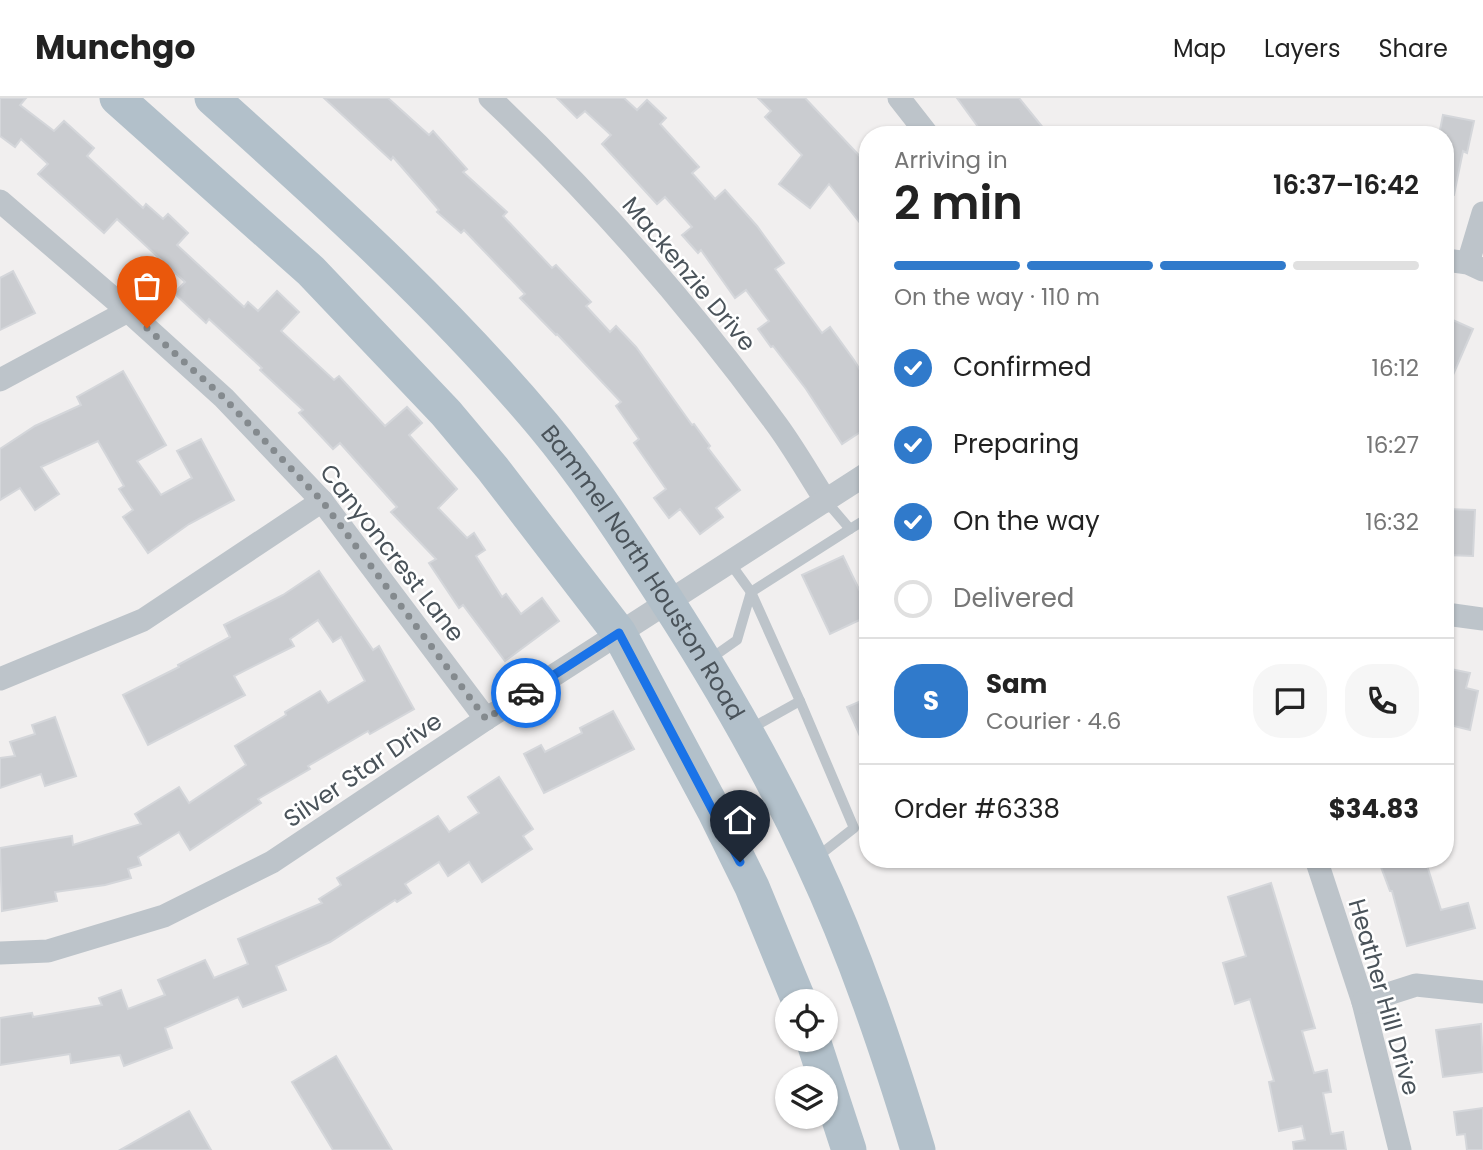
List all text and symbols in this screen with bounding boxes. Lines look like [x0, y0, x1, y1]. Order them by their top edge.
text: Munchgo [35, 24, 195, 71]
text: Map [1173, 32, 1226, 65]
text: Layers [1264, 32, 1340, 65]
text: Share [1378, 32, 1448, 65]
text: Arriving in [894, 144, 1008, 176]
text: 16:37–16:42 [1273, 167, 1419, 203]
text: 2 min [894, 171, 1023, 235]
street label: Mackenzie Drive [615, 189, 764, 358]
pin [117, 256, 177, 328]
icon: bag [128, 267, 166, 305]
text: On the way · 110 m [894, 281, 1100, 313]
icon: check [894, 349, 932, 387]
text: Confirmed [953, 349, 1091, 385]
text: 16:12 [1372, 352, 1419, 384]
street label: Bammel North Houston Road [533, 418, 753, 726]
icon: check [894, 426, 932, 464]
text: Preparing [953, 426, 1079, 462]
text: 16:27 [1366, 429, 1419, 461]
street label: Canyoncrest Lane [313, 457, 472, 648]
icon: check [894, 503, 932, 541]
text: On the way [953, 503, 1100, 539]
text: 16:32 [1365, 506, 1419, 538]
text: Delivered [953, 580, 1074, 616]
courier [491, 658, 561, 728]
button: chat [1253, 664, 1327, 738]
button: phone [1345, 664, 1419, 738]
text: Sam [986, 666, 1047, 702]
icon: car [507, 674, 545, 712]
text: S [923, 683, 939, 719]
street label: Silver Star Drive [277, 704, 448, 835]
text: Courier · 4.6 [986, 705, 1121, 737]
pin [710, 790, 770, 862]
text: Order #6338 [894, 791, 1060, 827]
text: $34.83 [1329, 791, 1419, 827]
icon: home [721, 801, 759, 839]
street label: Heather Hill Drive [1341, 895, 1428, 1099]
map controls [775, 989, 838, 1129]
button: locate [775, 989, 838, 1052]
button: layers [775, 1066, 838, 1129]

